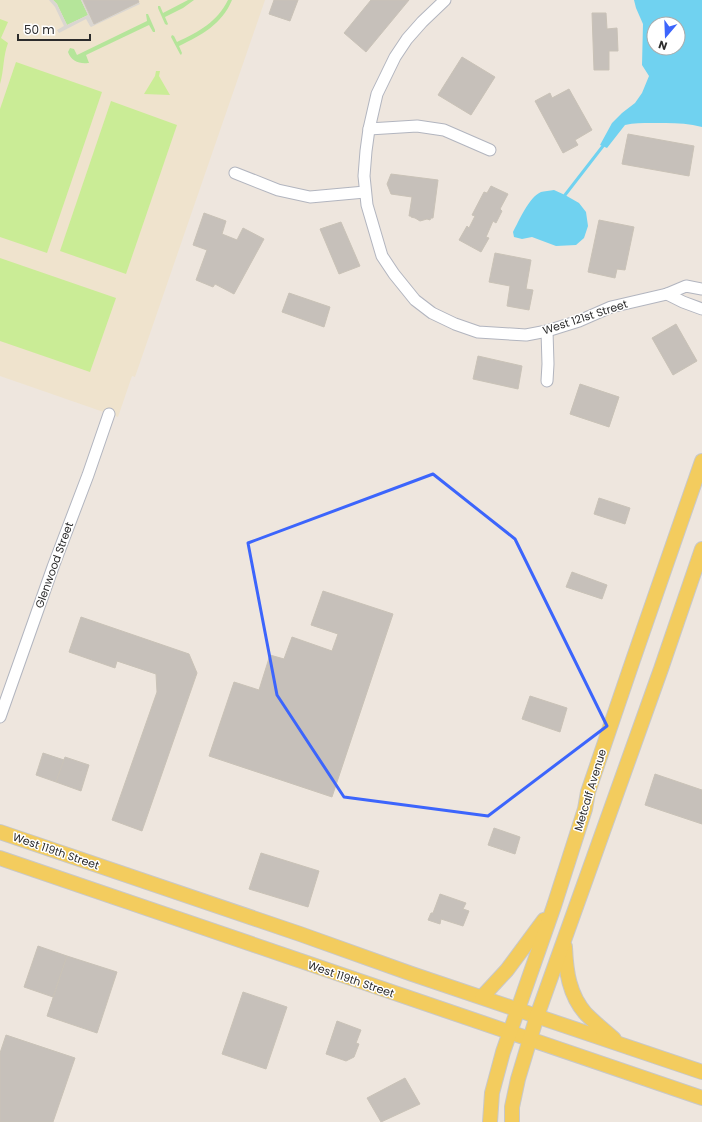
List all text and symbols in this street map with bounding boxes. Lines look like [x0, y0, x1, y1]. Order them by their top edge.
scale bar [18, 16, 90, 42]
north arrow [646, 16, 686, 56]
text: 50 m [24, 21, 55, 38]
text: N [656, 37, 669, 54]
street label: West 121st Street [540, 296, 630, 338]
street label: Glenwood Street [31, 520, 77, 610]
street label: Metcalf Avenue [570, 747, 610, 833]
street label: West 119th Street [11, 829, 101, 873]
street label: West 119th Street [306, 957, 396, 1001]

